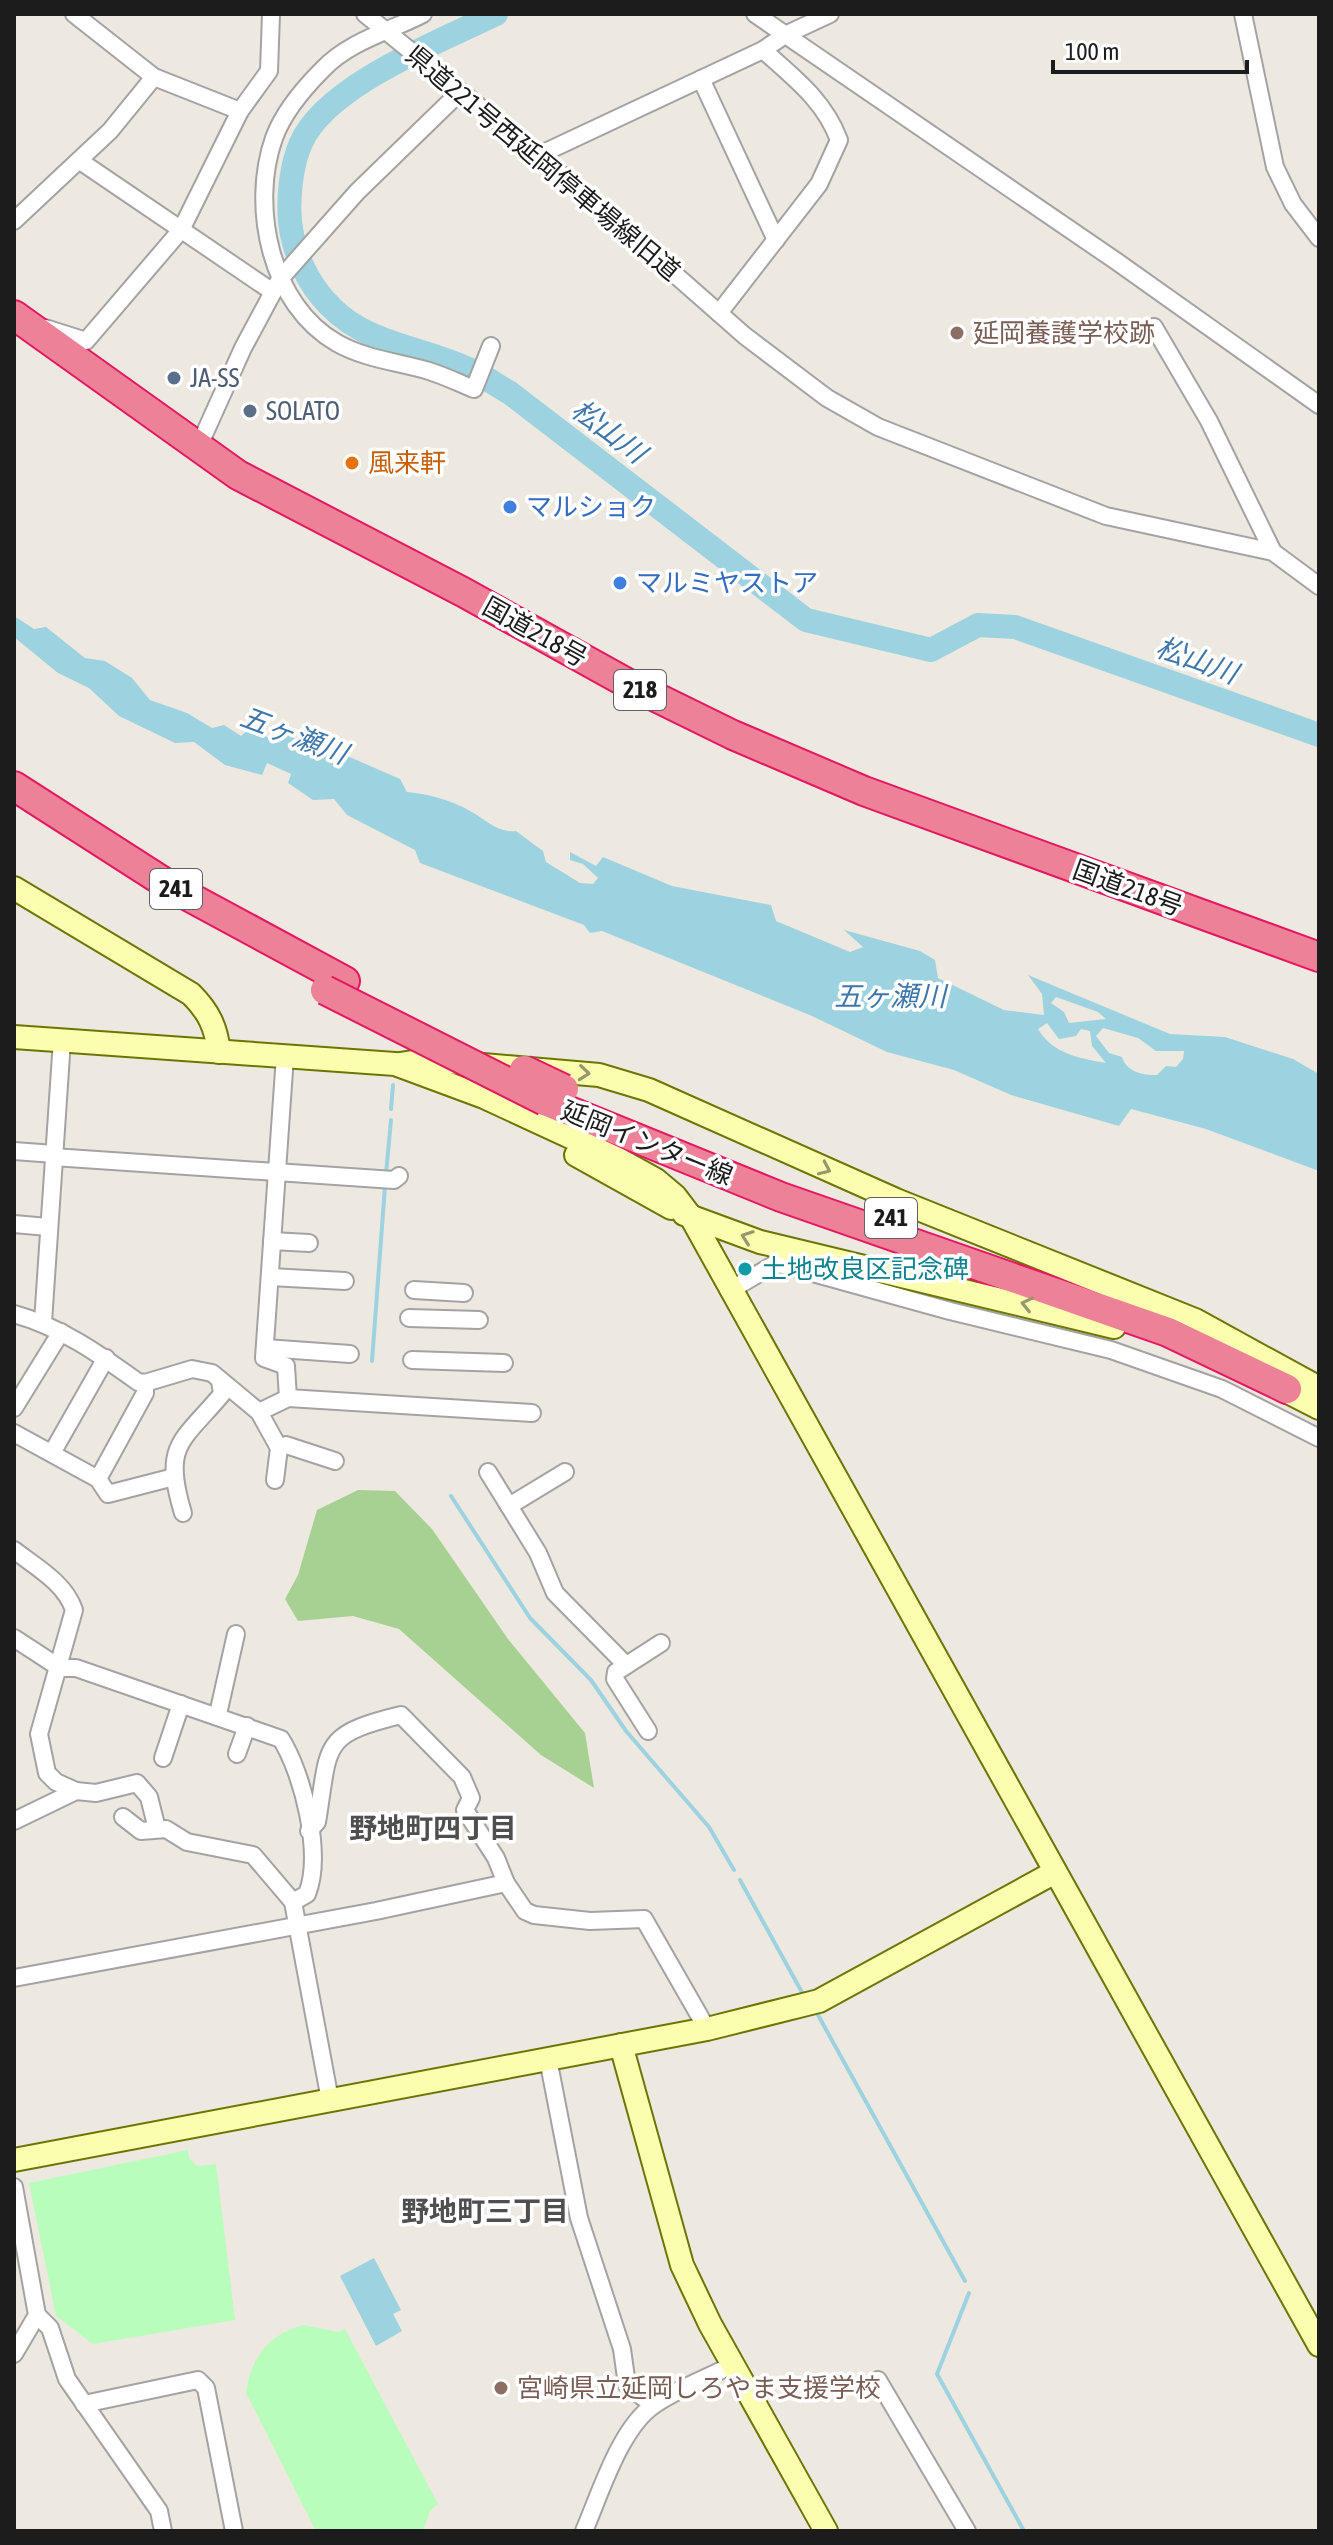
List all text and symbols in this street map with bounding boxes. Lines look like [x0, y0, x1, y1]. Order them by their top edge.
scale bar [1053, 24, 1247, 74]
text: 100 m [1065, 38, 1119, 65]
street label: 県道221号西延岡停車場線旧道 [400, 39, 686, 287]
place label: 延岡養護学校跡 [973, 318, 1155, 348]
marker: 延岡養護学校跡 [948, 324, 966, 342]
place label: JA-SS [190, 363, 239, 393]
marker: JA-SS [165, 369, 183, 387]
water label: 松山川 [566, 393, 655, 471]
place label: SOLATO [266, 396, 340, 426]
marker: SOLATO [241, 402, 259, 420]
place label: 風来軒 [368, 448, 446, 478]
marker: 風来軒 [343, 454, 361, 472]
place label: マルショク [526, 492, 656, 522]
marker: マルショク [501, 498, 519, 516]
place label: マルミヤストア [636, 568, 818, 598]
marker: マルミヤストア [611, 574, 629, 592]
street label: 国道218号 [478, 591, 592, 673]
water label: 松山川 [1152, 631, 1245, 690]
road number: 218 [614, 670, 666, 710]
water label: 五ヶ瀬川 [236, 700, 355, 771]
street label: 国道218号 [1069, 854, 1187, 922]
road number: 241 [150, 869, 202, 909]
water label: 五ヶ瀬川 [834, 980, 949, 1012]
one-way arrow [578, 1065, 591, 1082]
street label: 延岡インター線 [557, 1095, 737, 1191]
one-way arrow [817, 1159, 831, 1175]
road number: 241 [865, 1198, 917, 1238]
one-way arrow [740, 1231, 754, 1247]
place label: 土地改良区記念碑 [761, 1254, 969, 1284]
marker: 土地改良区記念碑 [736, 1260, 754, 1278]
one-way arrow [1020, 1296, 1034, 1313]
district label: 野地町四丁目 [349, 1812, 517, 1844]
district label: 野地町三丁目 [401, 2195, 569, 2227]
place label: 宮崎県立延岡しろやま支援学校 [517, 2373, 881, 2403]
marker: 宮崎県立延岡しろやま支援学校 [492, 2379, 510, 2397]

